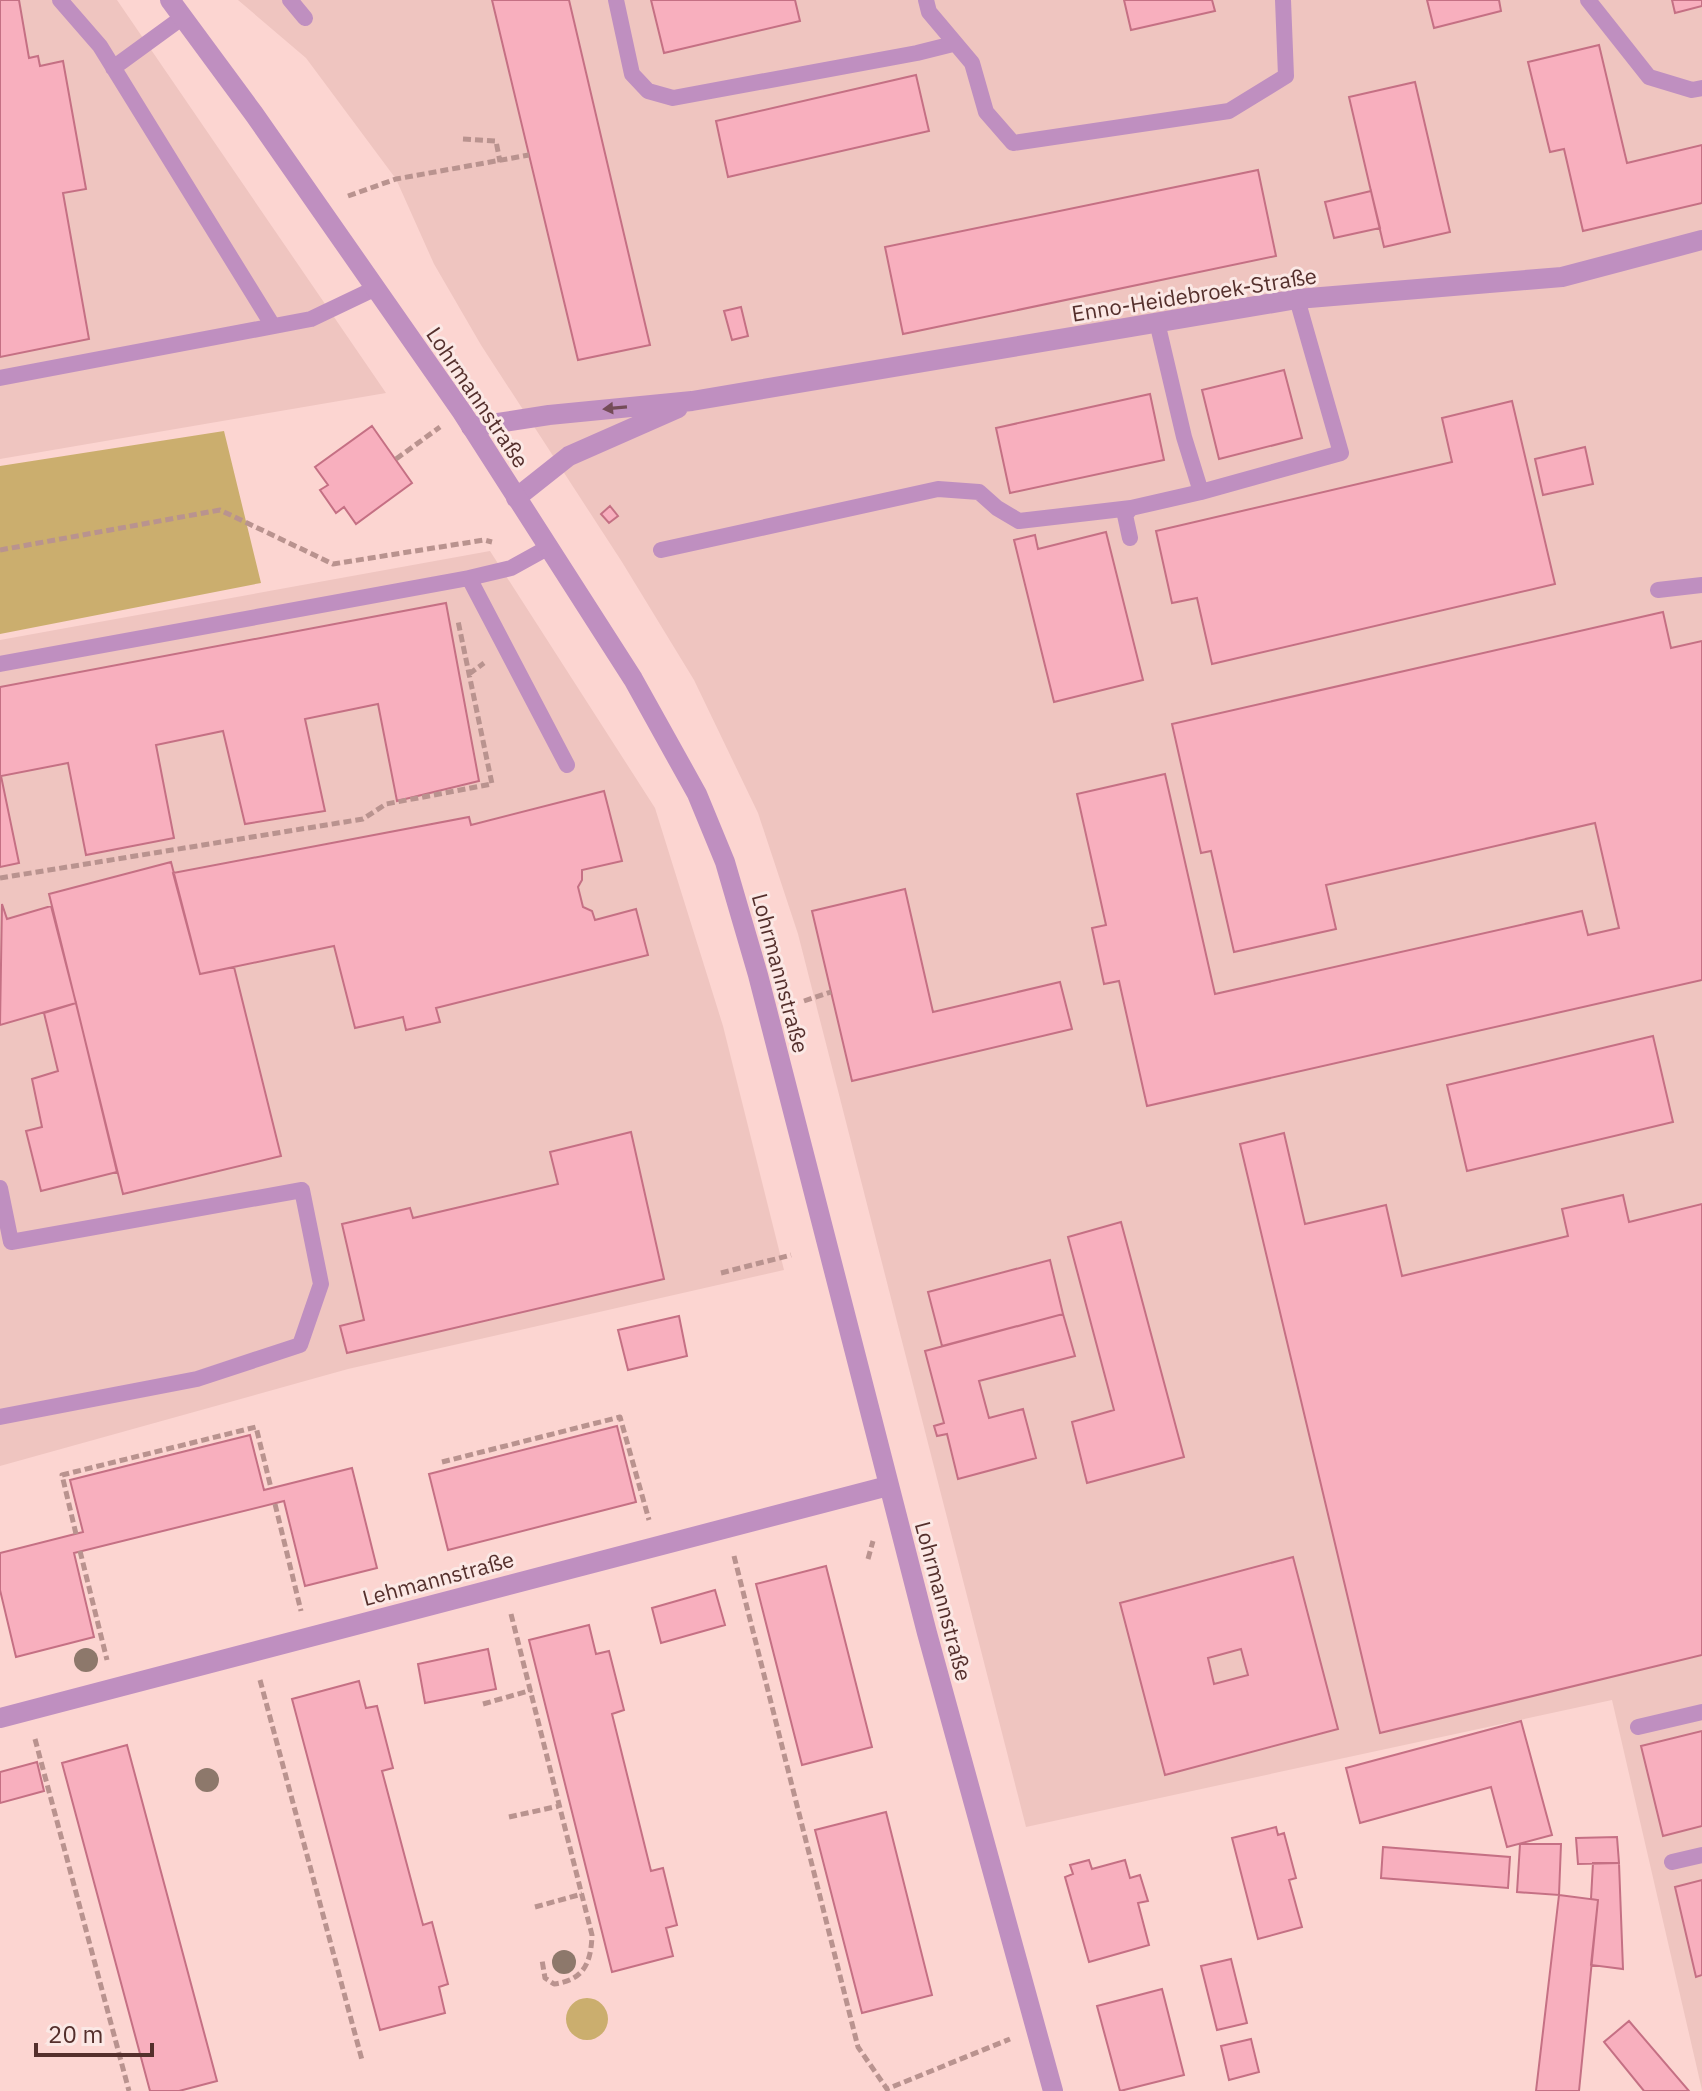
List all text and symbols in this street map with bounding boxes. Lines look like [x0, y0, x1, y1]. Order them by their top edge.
street label: Enno-Heidebroek-Straße [1069, 260, 1319, 328]
street label: Lohrmannstraße [420, 321, 536, 473]
one-way arrow [602, 402, 627, 415]
street label: Lohrmannstraße [746, 890, 816, 1056]
street label: Lohrmannstraße [909, 1518, 979, 1684]
street label: Lehmannstraße [359, 1544, 517, 1612]
scale bar [36, 2007, 152, 2057]
text: 20 m [48, 2018, 103, 2050]

